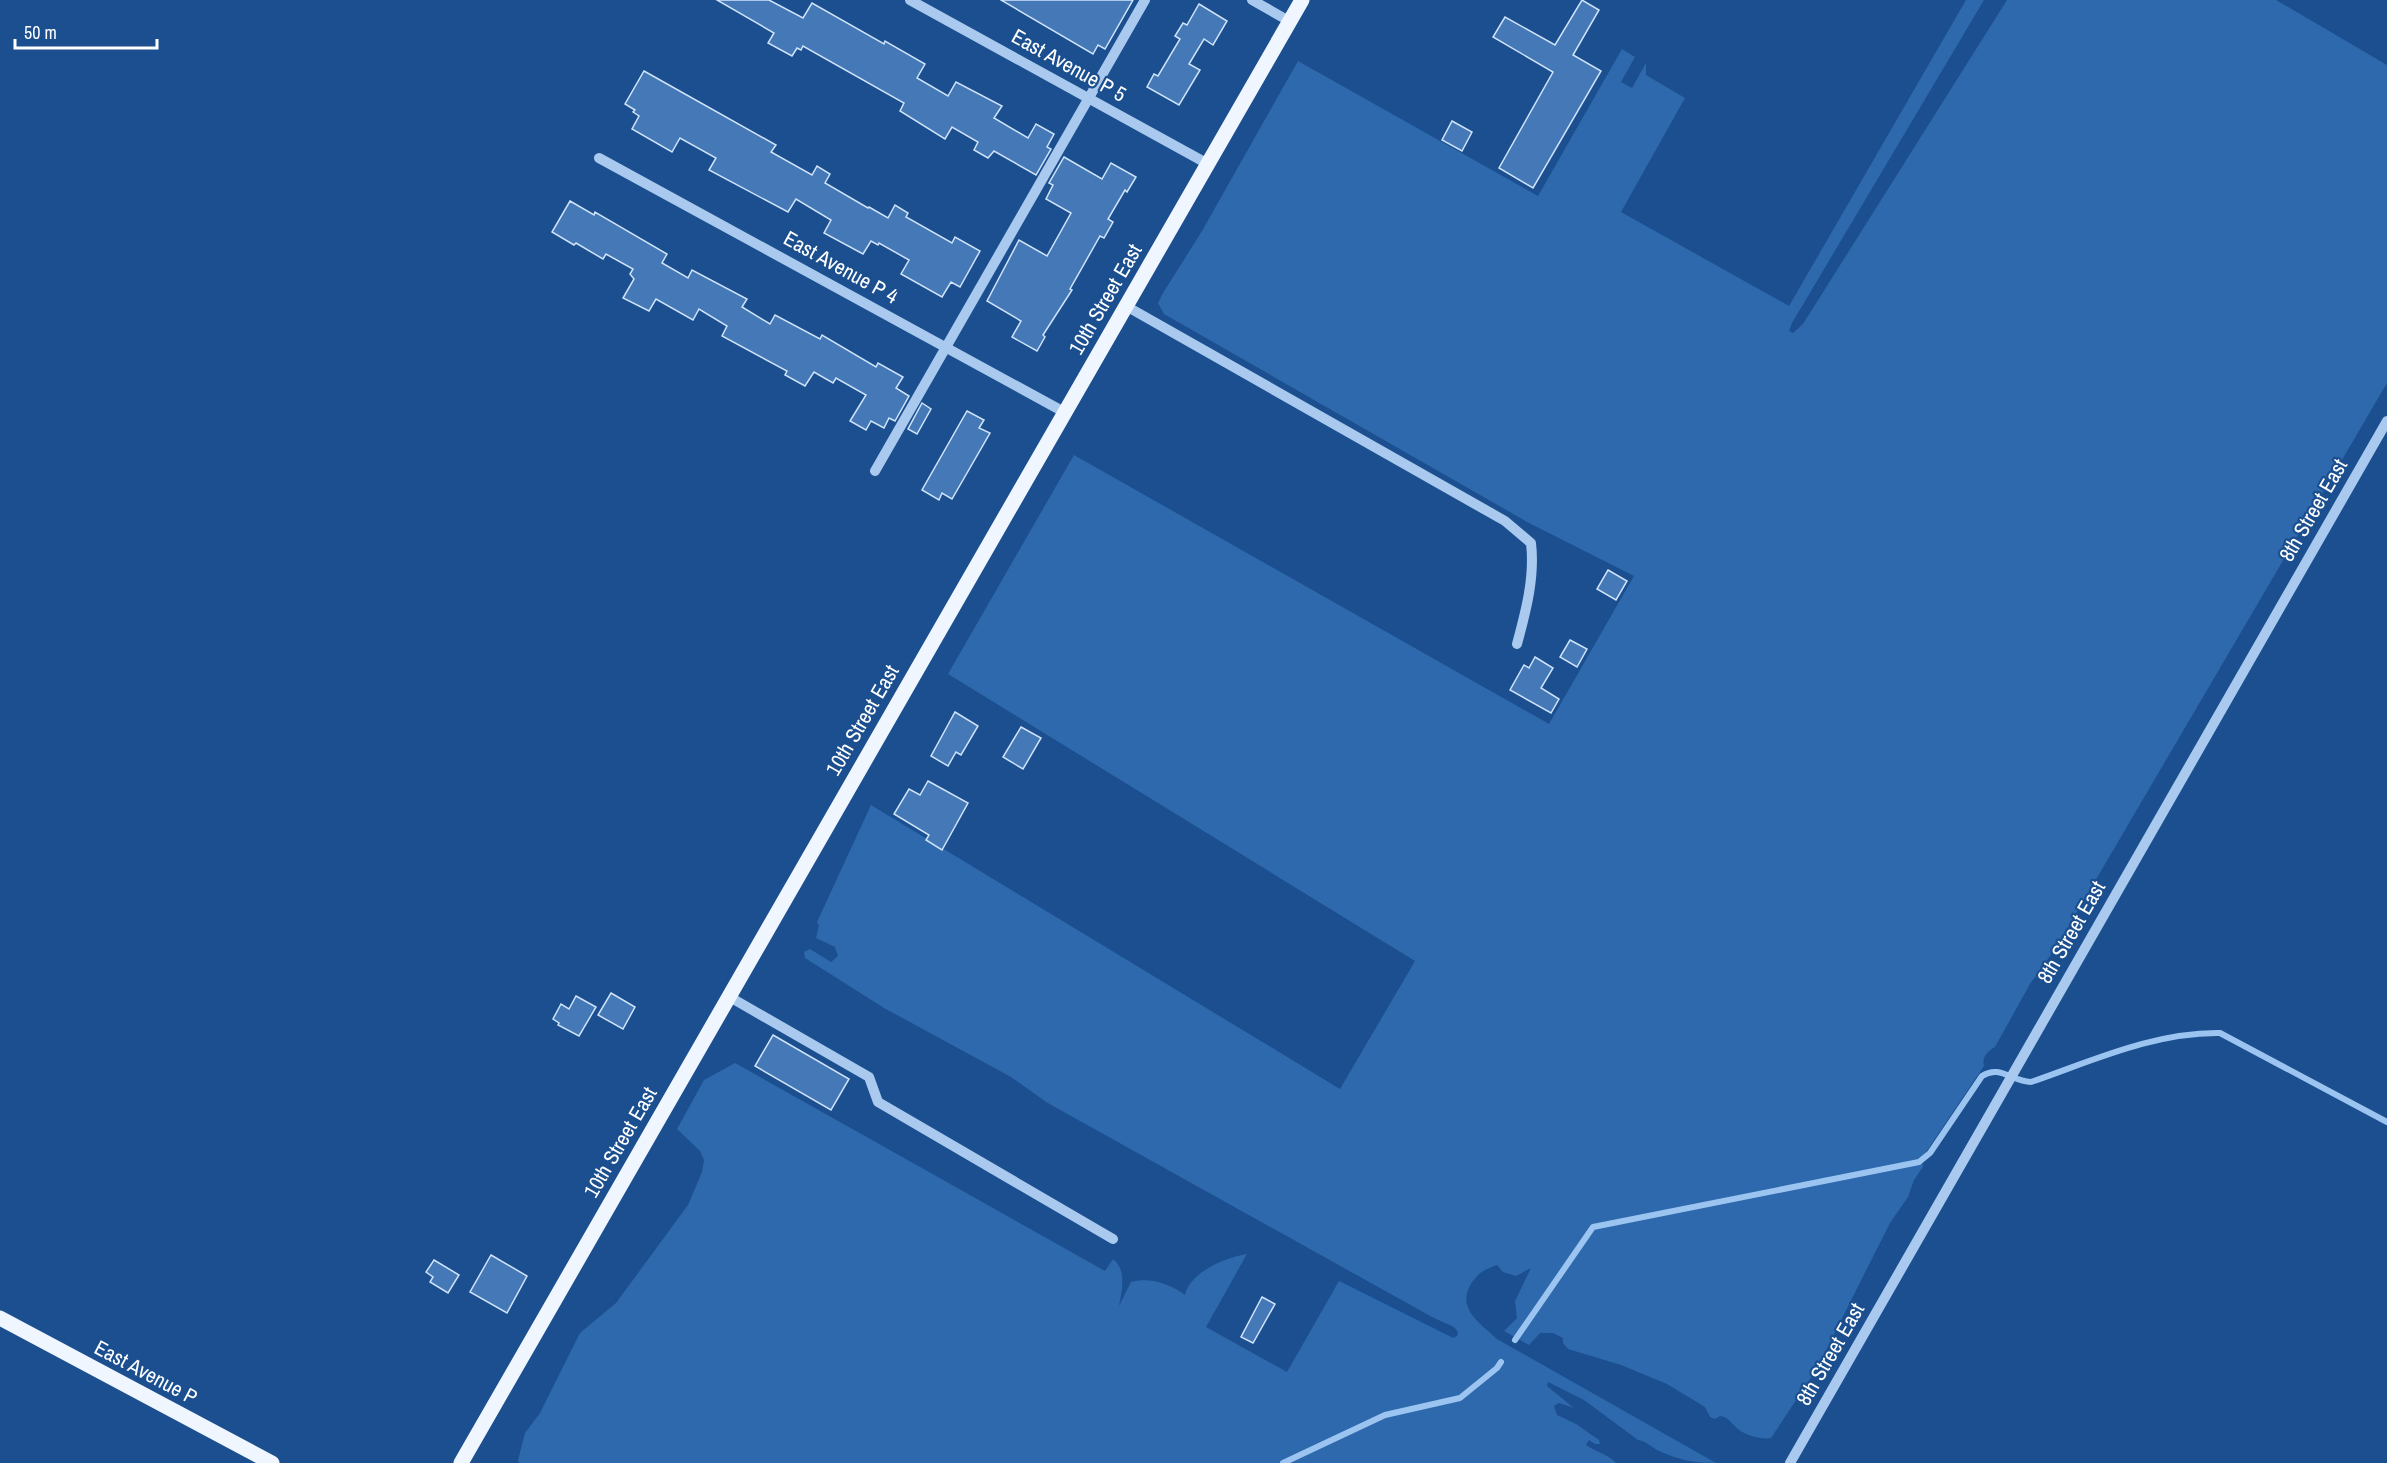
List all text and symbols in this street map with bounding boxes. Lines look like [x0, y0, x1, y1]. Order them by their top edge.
scale bar [15, 12, 158, 50]
text: 50 m [24, 20, 57, 45]
street label: East Avenue P 5 [1007, 22, 1131, 108]
street label: East Avenue P 4 [779, 224, 904, 311]
street label: 10th Street East [1062, 238, 1149, 360]
street label: 8th Street East [2272, 453, 2354, 567]
street label: 10th Street East [819, 659, 906, 781]
street label: 8th Street East [2030, 875, 2112, 989]
street label: 10th Street East [577, 1081, 664, 1203]
street label: 8th Street East [1789, 1297, 1871, 1411]
street label: East Avenue P [89, 1333, 203, 1411]

